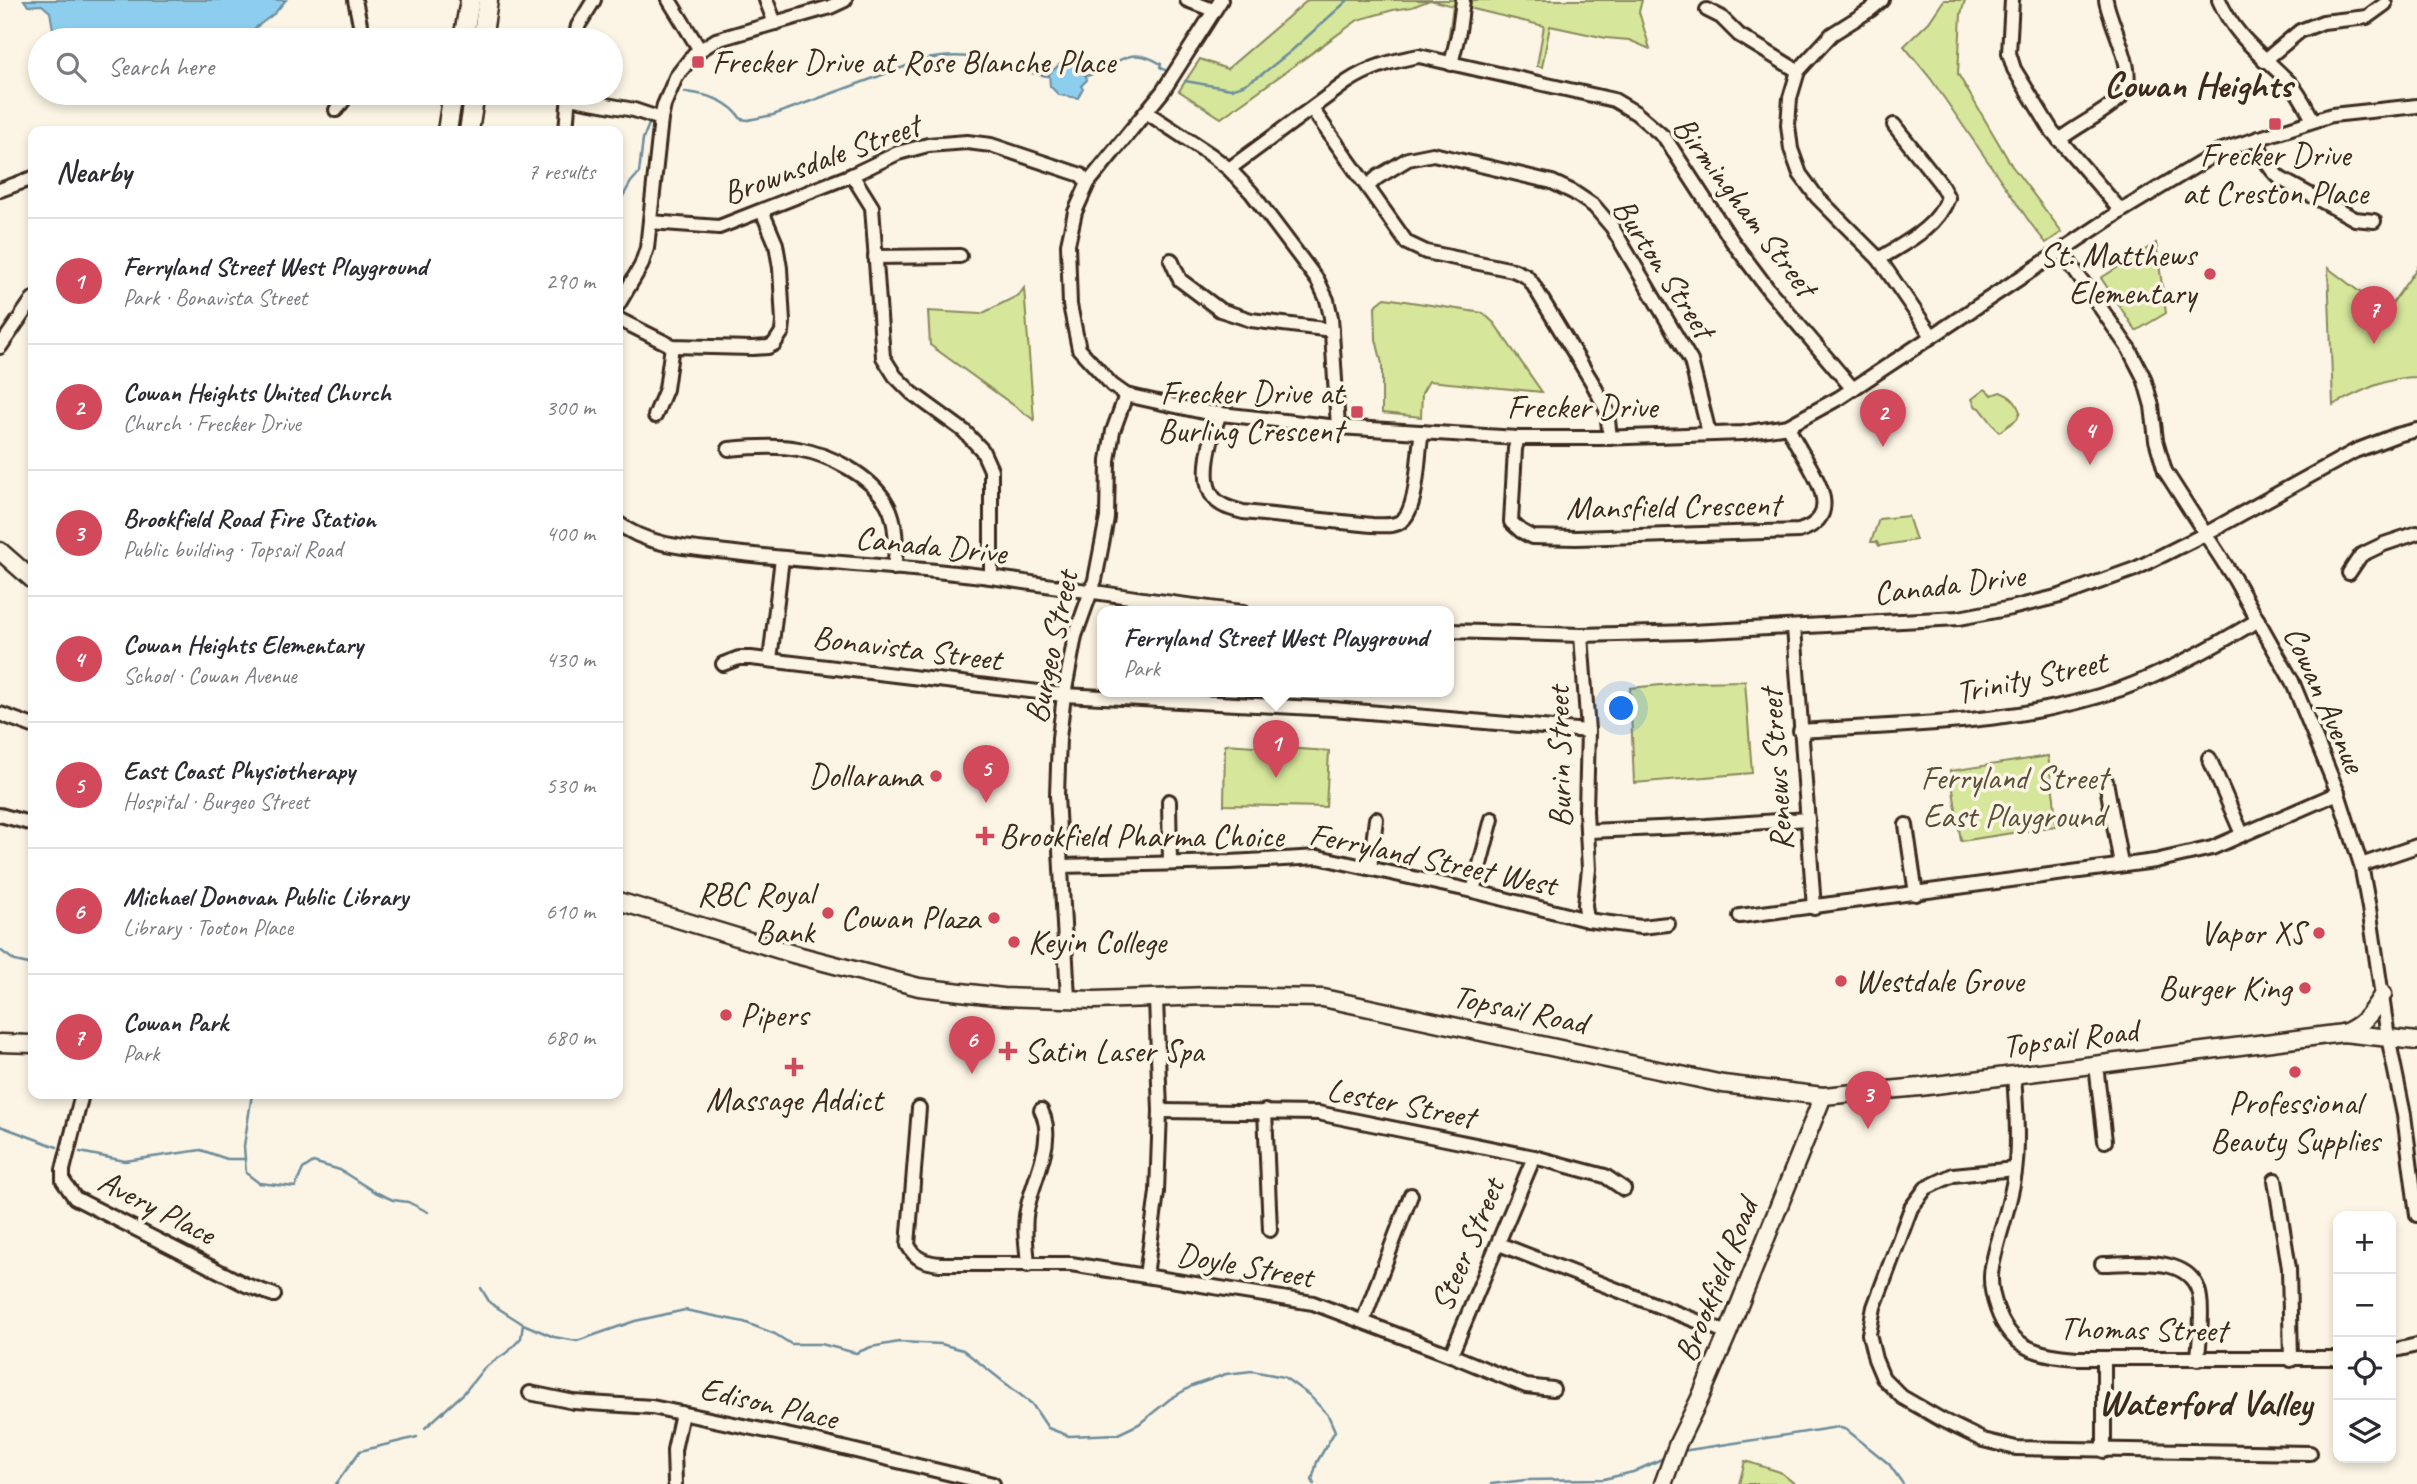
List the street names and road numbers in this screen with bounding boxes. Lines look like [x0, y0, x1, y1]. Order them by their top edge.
street label: Brownsdale Street [717, 103, 929, 214]
street label: Birmingham Street [1663, 107, 1829, 308]
street label: Burton Street [1603, 190, 1727, 349]
street label: Frecker Drive [1507, 386, 1659, 428]
street label: Mansfield Crescent [1565, 483, 1785, 529]
street label: Canada Drive [853, 516, 1011, 574]
street label: Canada Drive [1871, 554, 2029, 614]
street label: Burgeo Street [1014, 564, 1088, 727]
street label: Bonavista Street [810, 616, 1007, 681]
street label: Cowan Avenue [2274, 619, 2377, 781]
street label: Trinity Street [1952, 640, 2113, 713]
street label: Burin Street [1537, 683, 1581, 828]
street label: Renews Street [1749, 684, 1803, 852]
street label: Ferryland Street West [1306, 812, 1563, 906]
street label: Topsail Road [1449, 974, 1596, 1045]
street label: Topsail Road [2000, 1008, 2145, 1067]
street label: Lester Street [1324, 1068, 1482, 1139]
street label: Avery Place [91, 1160, 225, 1255]
street label: Steer Street [1420, 1169, 1515, 1318]
street label: Brookfield Road [1664, 1188, 1770, 1368]
street label: Doyle Street [1174, 1232, 1319, 1298]
street label: Thomas Street [2059, 1307, 2231, 1352]
street label: Edison Place [696, 1367, 844, 1440]

